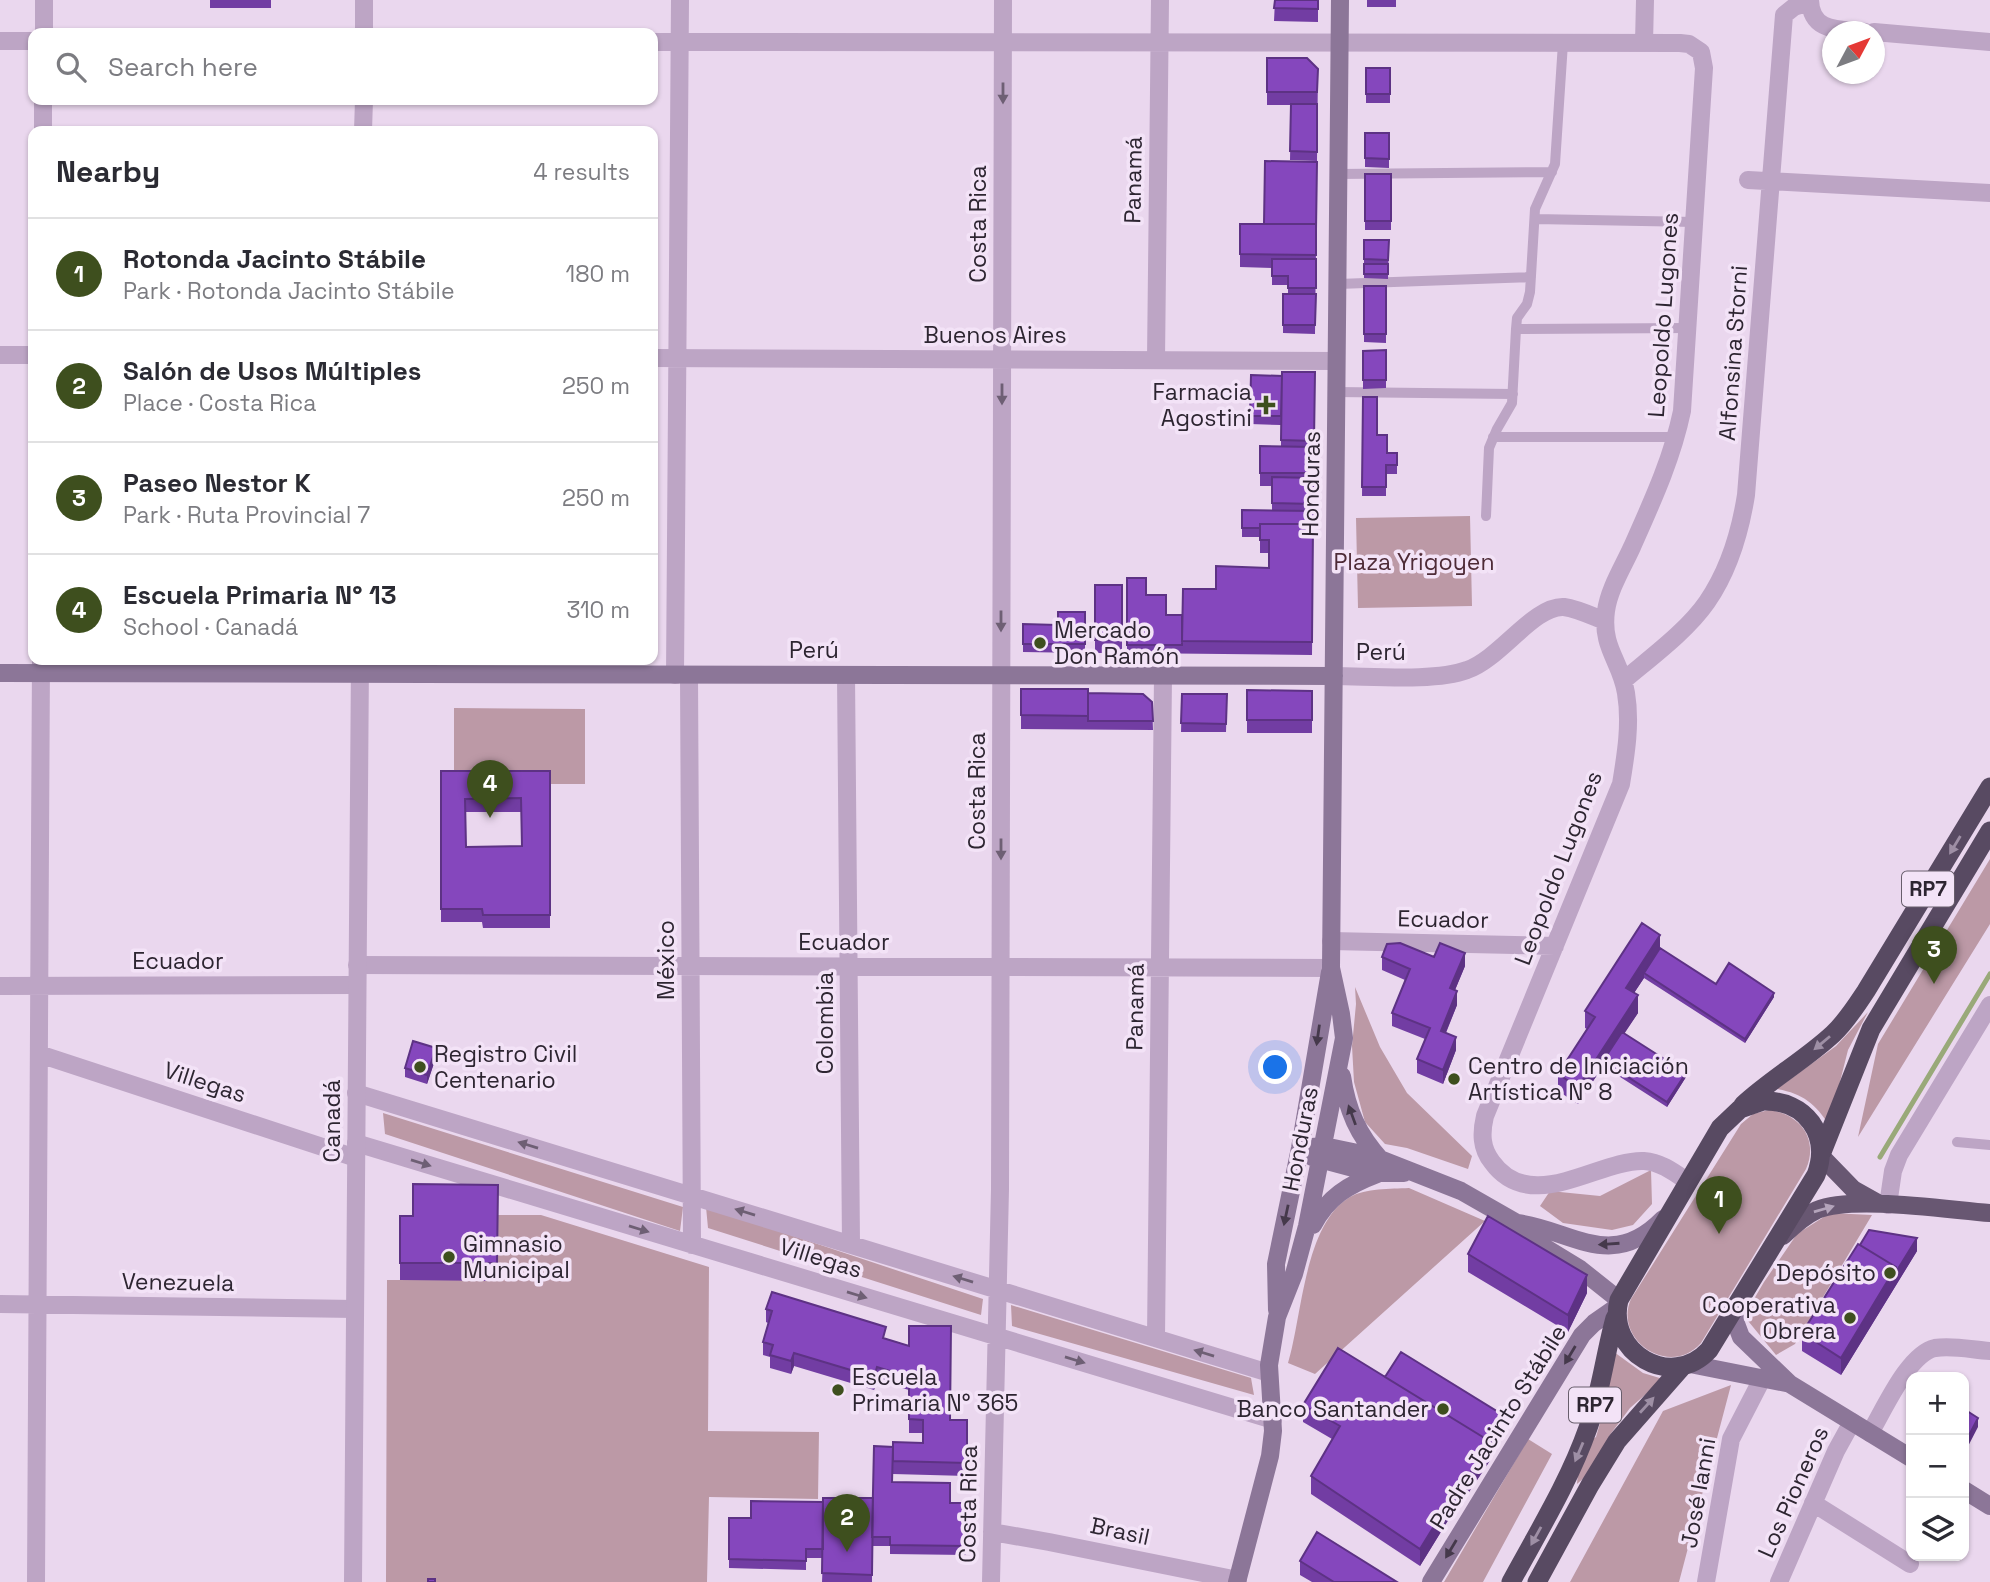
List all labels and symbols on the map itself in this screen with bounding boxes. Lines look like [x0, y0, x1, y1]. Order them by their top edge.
north arrow [1822, 21, 1885, 84]
one-way arrow [997, 82, 1009, 104]
street label: Panamá [1117, 136, 1149, 224]
street label: Costa Rica [963, 165, 993, 283]
street label: Leopoldo Lugones [1641, 212, 1685, 418]
street label: Alfonsina Storni [1712, 264, 1754, 442]
street label: Buenos Aires [923, 320, 1067, 350]
place label: Farmacia Agostini [1153, 377, 1252, 433]
one-way arrow [996, 383, 1008, 405]
marker: Farmacia Agostini [1258, 397, 1274, 413]
street label: Honduras [1295, 431, 1327, 537]
park label: Plaza Yrigoyen [1334, 547, 1494, 577]
one-way arrow [996, 610, 1007, 632]
place label: Mercado Don Ramón [1054, 615, 1179, 671]
street label: Perú [789, 635, 839, 665]
marker: Mercado Don Ramón [1032, 635, 1048, 651]
street label: Perú [1356, 637, 1406, 667]
street label: Costa Rica [962, 732, 992, 850]
pin: 4 [467, 760, 513, 818]
street label: Leopoldo Lugones [1507, 767, 1609, 969]
one-way arrow [1948, 835, 1961, 854]
one-way arrow [995, 838, 1007, 860]
road number: RP7 [1902, 872, 1954, 906]
street label: Ecuador [1397, 903, 1489, 935]
street label: México [651, 920, 681, 1000]
pin: 3 [1911, 926, 1957, 984]
street label: Ecuador [798, 927, 890, 957]
street label: Ecuador [132, 946, 224, 976]
street label: Panamá [1119, 963, 1151, 1051]
street label: Colombia [810, 972, 840, 1074]
one-way arrow [1312, 1024, 1323, 1046]
one-way arrow [1814, 1035, 1831, 1050]
place label: Registro Civil Centenario [434, 1039, 577, 1095]
your location [1258, 1050, 1292, 1084]
place label: Centro de Iniciación Artística N° 8 [1468, 1051, 1689, 1107]
street label: Villegas [160, 1055, 250, 1109]
marker: Registro Civil Centenario [412, 1059, 428, 1075]
marker: Centro de Iniciación Artística N° 8 [1446, 1071, 1462, 1087]
street label: Canadá [317, 1079, 347, 1163]
street label: Honduras [1275, 1084, 1325, 1194]
one-way arrow [1346, 1105, 1357, 1126]
one-way arrow [517, 1140, 538, 1150]
one-way arrow [411, 1158, 432, 1168]
pin: 1 [1696, 1176, 1742, 1234]
one-way arrow [1814, 1203, 1835, 1213]
one-way arrow [1280, 1204, 1291, 1226]
one-way arrow [734, 1207, 755, 1217]
one-way arrow [629, 1224, 650, 1234]
place label: Gimnasio Municipal [463, 1229, 570, 1285]
street label: Villegas [776, 1231, 866, 1285]
one-way arrow [1598, 1239, 1620, 1250]
marker: Gimnasio Municipal [441, 1249, 457, 1265]
place label: Depósito [1776, 1258, 1876, 1288]
marker: Depósito [1882, 1265, 1898, 1281]
street label: Venezuela [121, 1266, 235, 1298]
one-way arrow [952, 1273, 973, 1283]
one-way arrow [847, 1290, 868, 1300]
place label: Cooperativa Obrera [1702, 1290, 1836, 1346]
marker: Cooperativa Obrera [1842, 1310, 1858, 1326]
street label: Padre Jacinto Stábile [1423, 1319, 1573, 1535]
one-way arrow [1564, 1346, 1576, 1365]
one-way arrow [1193, 1347, 1214, 1357]
one-way arrow [1064, 1356, 1085, 1366]
place label: Escuela Primaria N° 365 [852, 1362, 1018, 1418]
marker: Escuela Primaria N° 365 [830, 1382, 846, 1398]
road number: RP7 [1569, 1388, 1621, 1422]
place label: Banco Santander [1237, 1394, 1429, 1424]
one-way arrow [1639, 1396, 1655, 1414]
marker: Banco Santander [1435, 1401, 1451, 1417]
street label: Los Pioneros [1751, 1422, 1835, 1562]
street label: José Ianni [1674, 1435, 1722, 1551]
one-way arrow [1573, 1441, 1584, 1462]
street label: Costa Rica [952, 1445, 984, 1563]
pin: 2 [824, 1494, 870, 1552]
street label: Brasil [1088, 1510, 1152, 1552]
one-way arrow [1530, 1526, 1541, 1546]
one-way arrow [1445, 1540, 1458, 1559]

